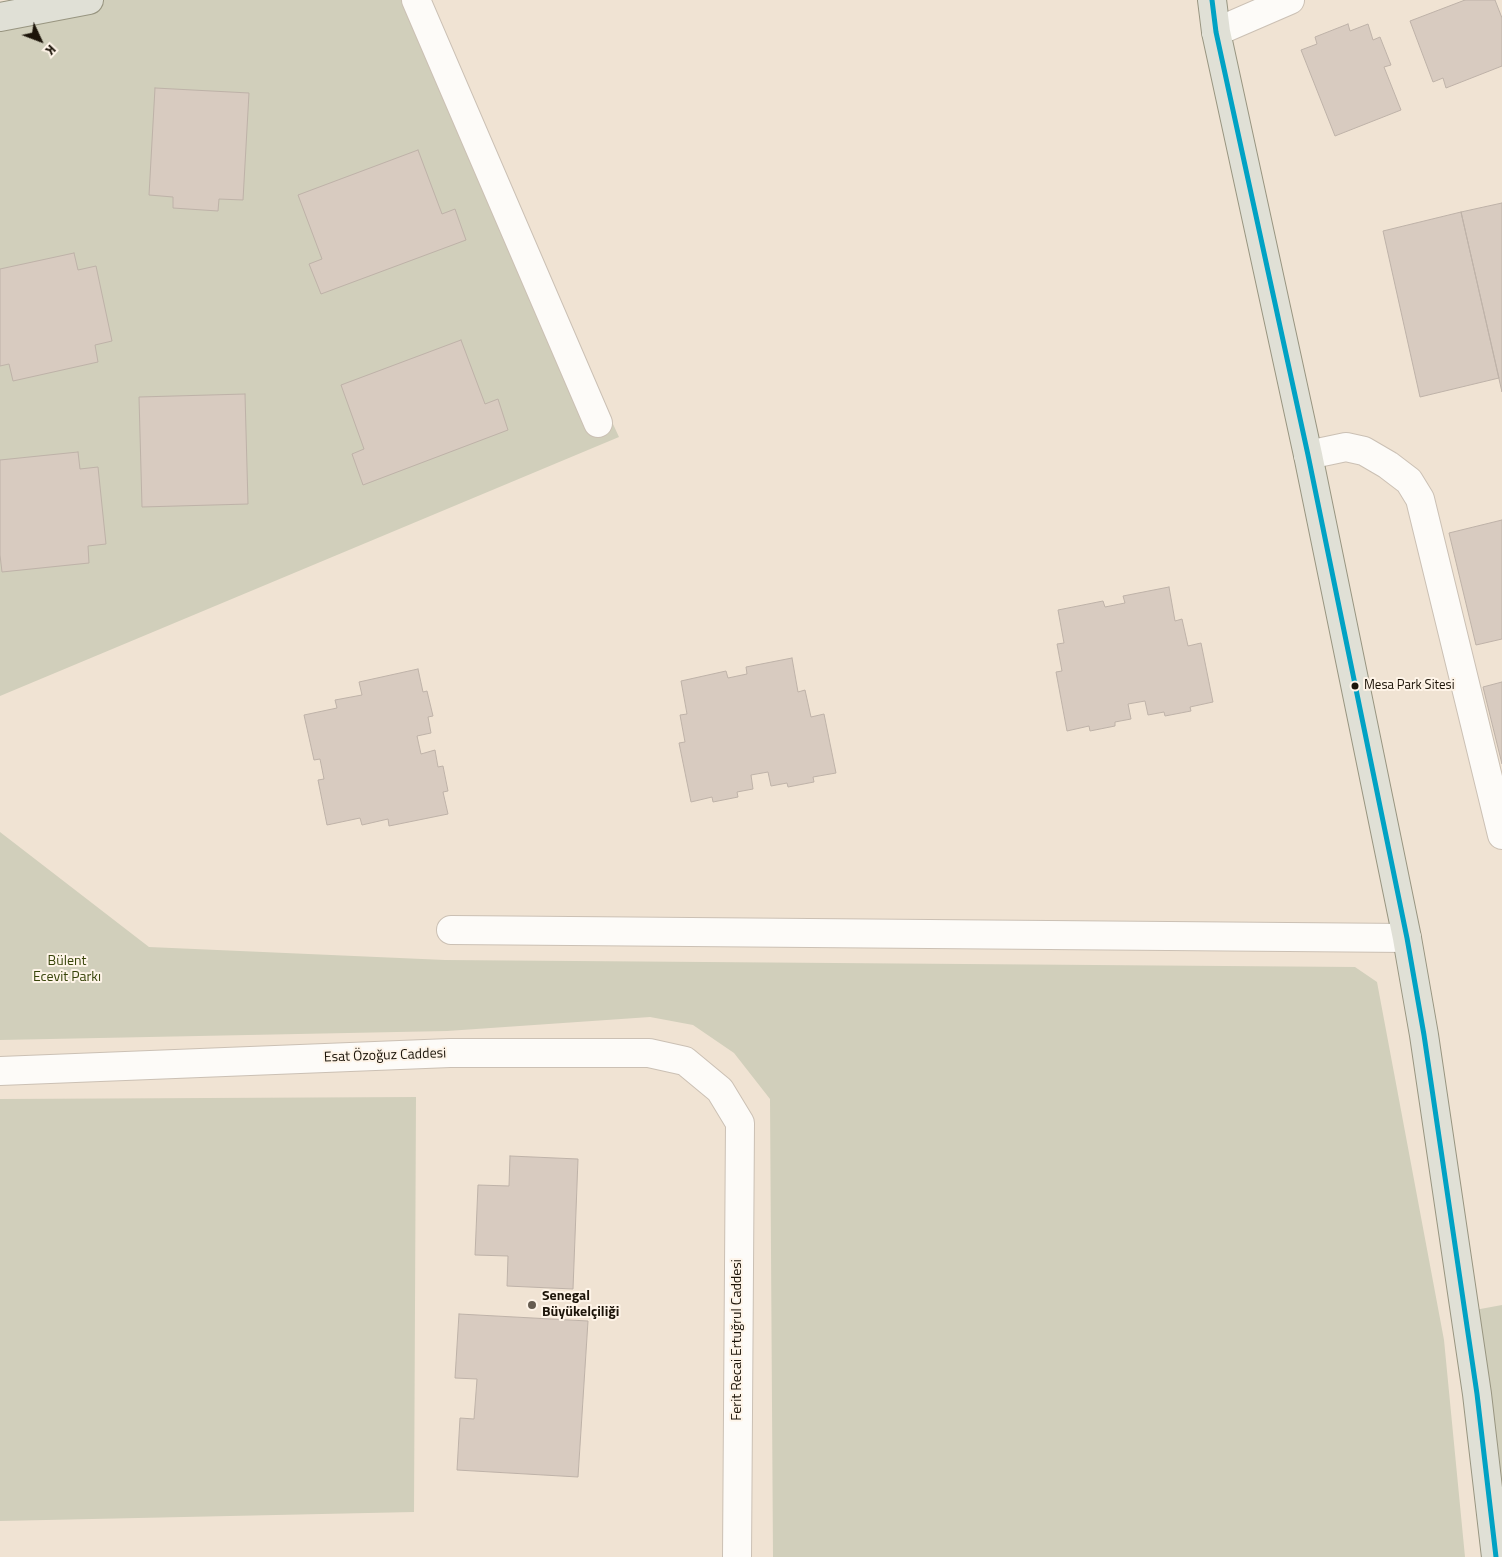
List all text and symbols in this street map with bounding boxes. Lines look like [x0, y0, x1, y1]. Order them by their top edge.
north arrow [15, 15, 65, 65]
text: K [41, 40, 62, 61]
place label: Mesa Park Sitesi [1364, 678, 1454, 694]
marker: Mesa Park Sitesi [1350, 681, 1360, 691]
park label: Bülent Ecevit Parkı [33, 954, 101, 986]
street label: Esat Özoğuz Caddesi [324, 1045, 446, 1067]
street label: Ferit Recai Ertuğrul Caddesi [730, 1259, 746, 1421]
place label: Senegal Büyükelçiliği [542, 1289, 619, 1321]
marker: Senegal Büyükelçiliği [526, 1299, 538, 1311]

